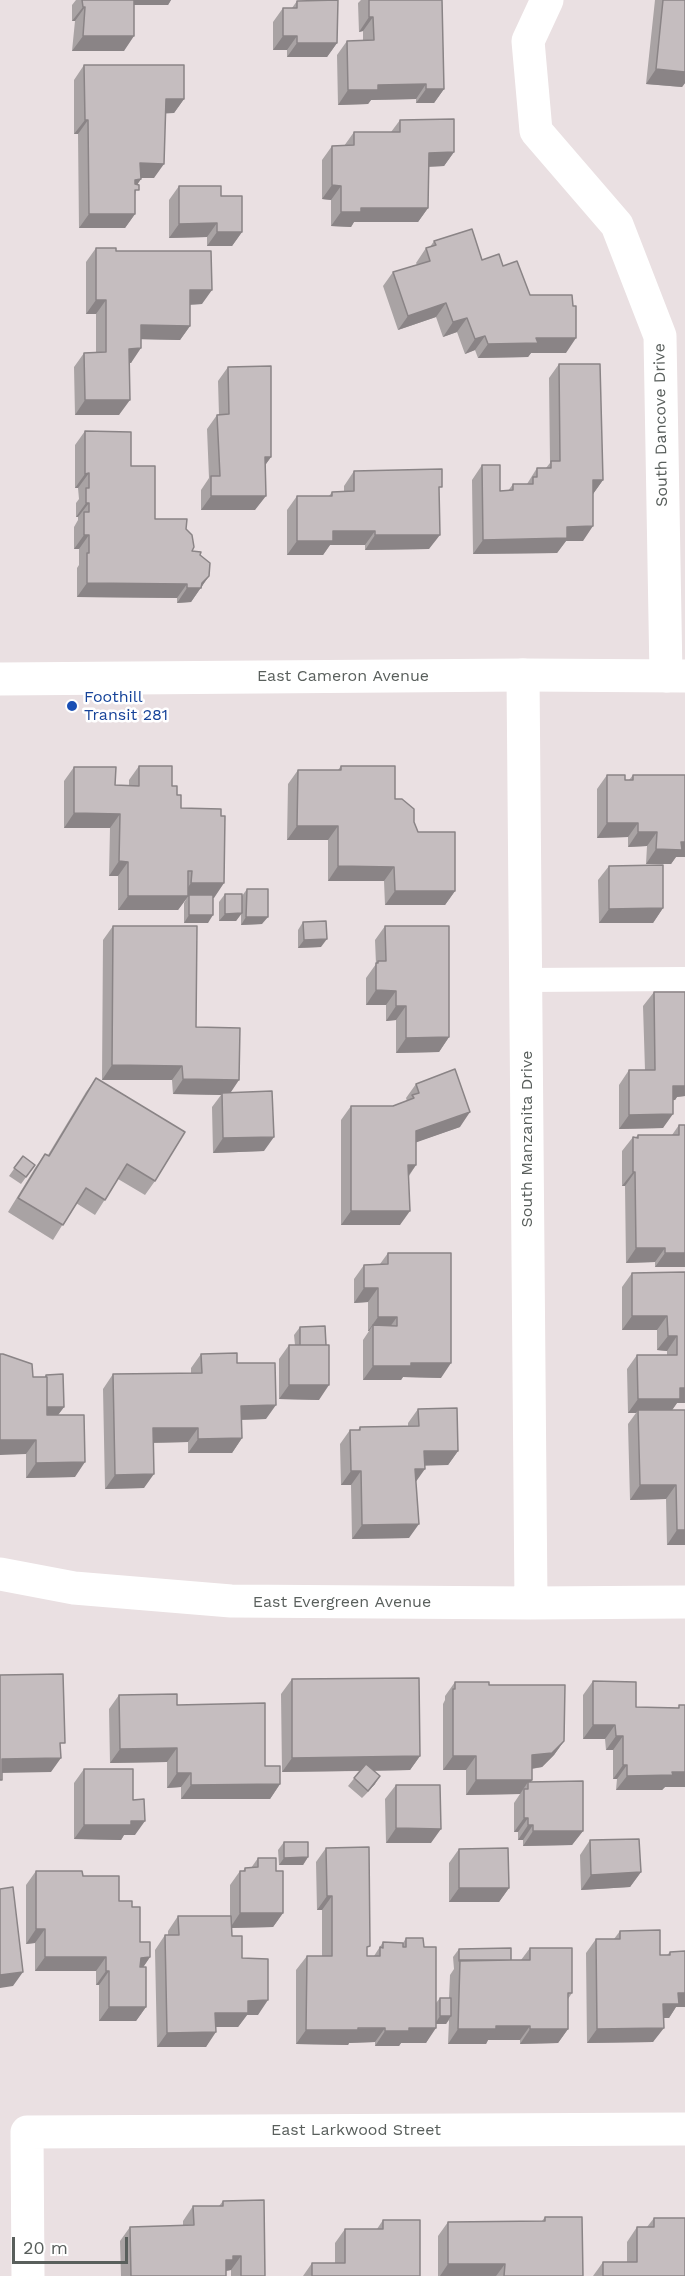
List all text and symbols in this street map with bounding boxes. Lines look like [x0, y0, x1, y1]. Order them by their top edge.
street label: South Dancove Drive [650, 343, 672, 507]
street label: East Cameron Avenue [257, 666, 429, 686]
place label: Foothill Transit 281 [84, 687, 168, 725]
marker: Foothill Transit 281 [65, 699, 79, 713]
street label: South Manzanita Drive [517, 1050, 537, 1228]
street label: East Evergreen Avenue [253, 1592, 431, 1612]
street label: East Larkwood Street [271, 2120, 441, 2140]
scale bar [15, 2225, 130, 2263]
text: 20 m [23, 2237, 68, 2258]

